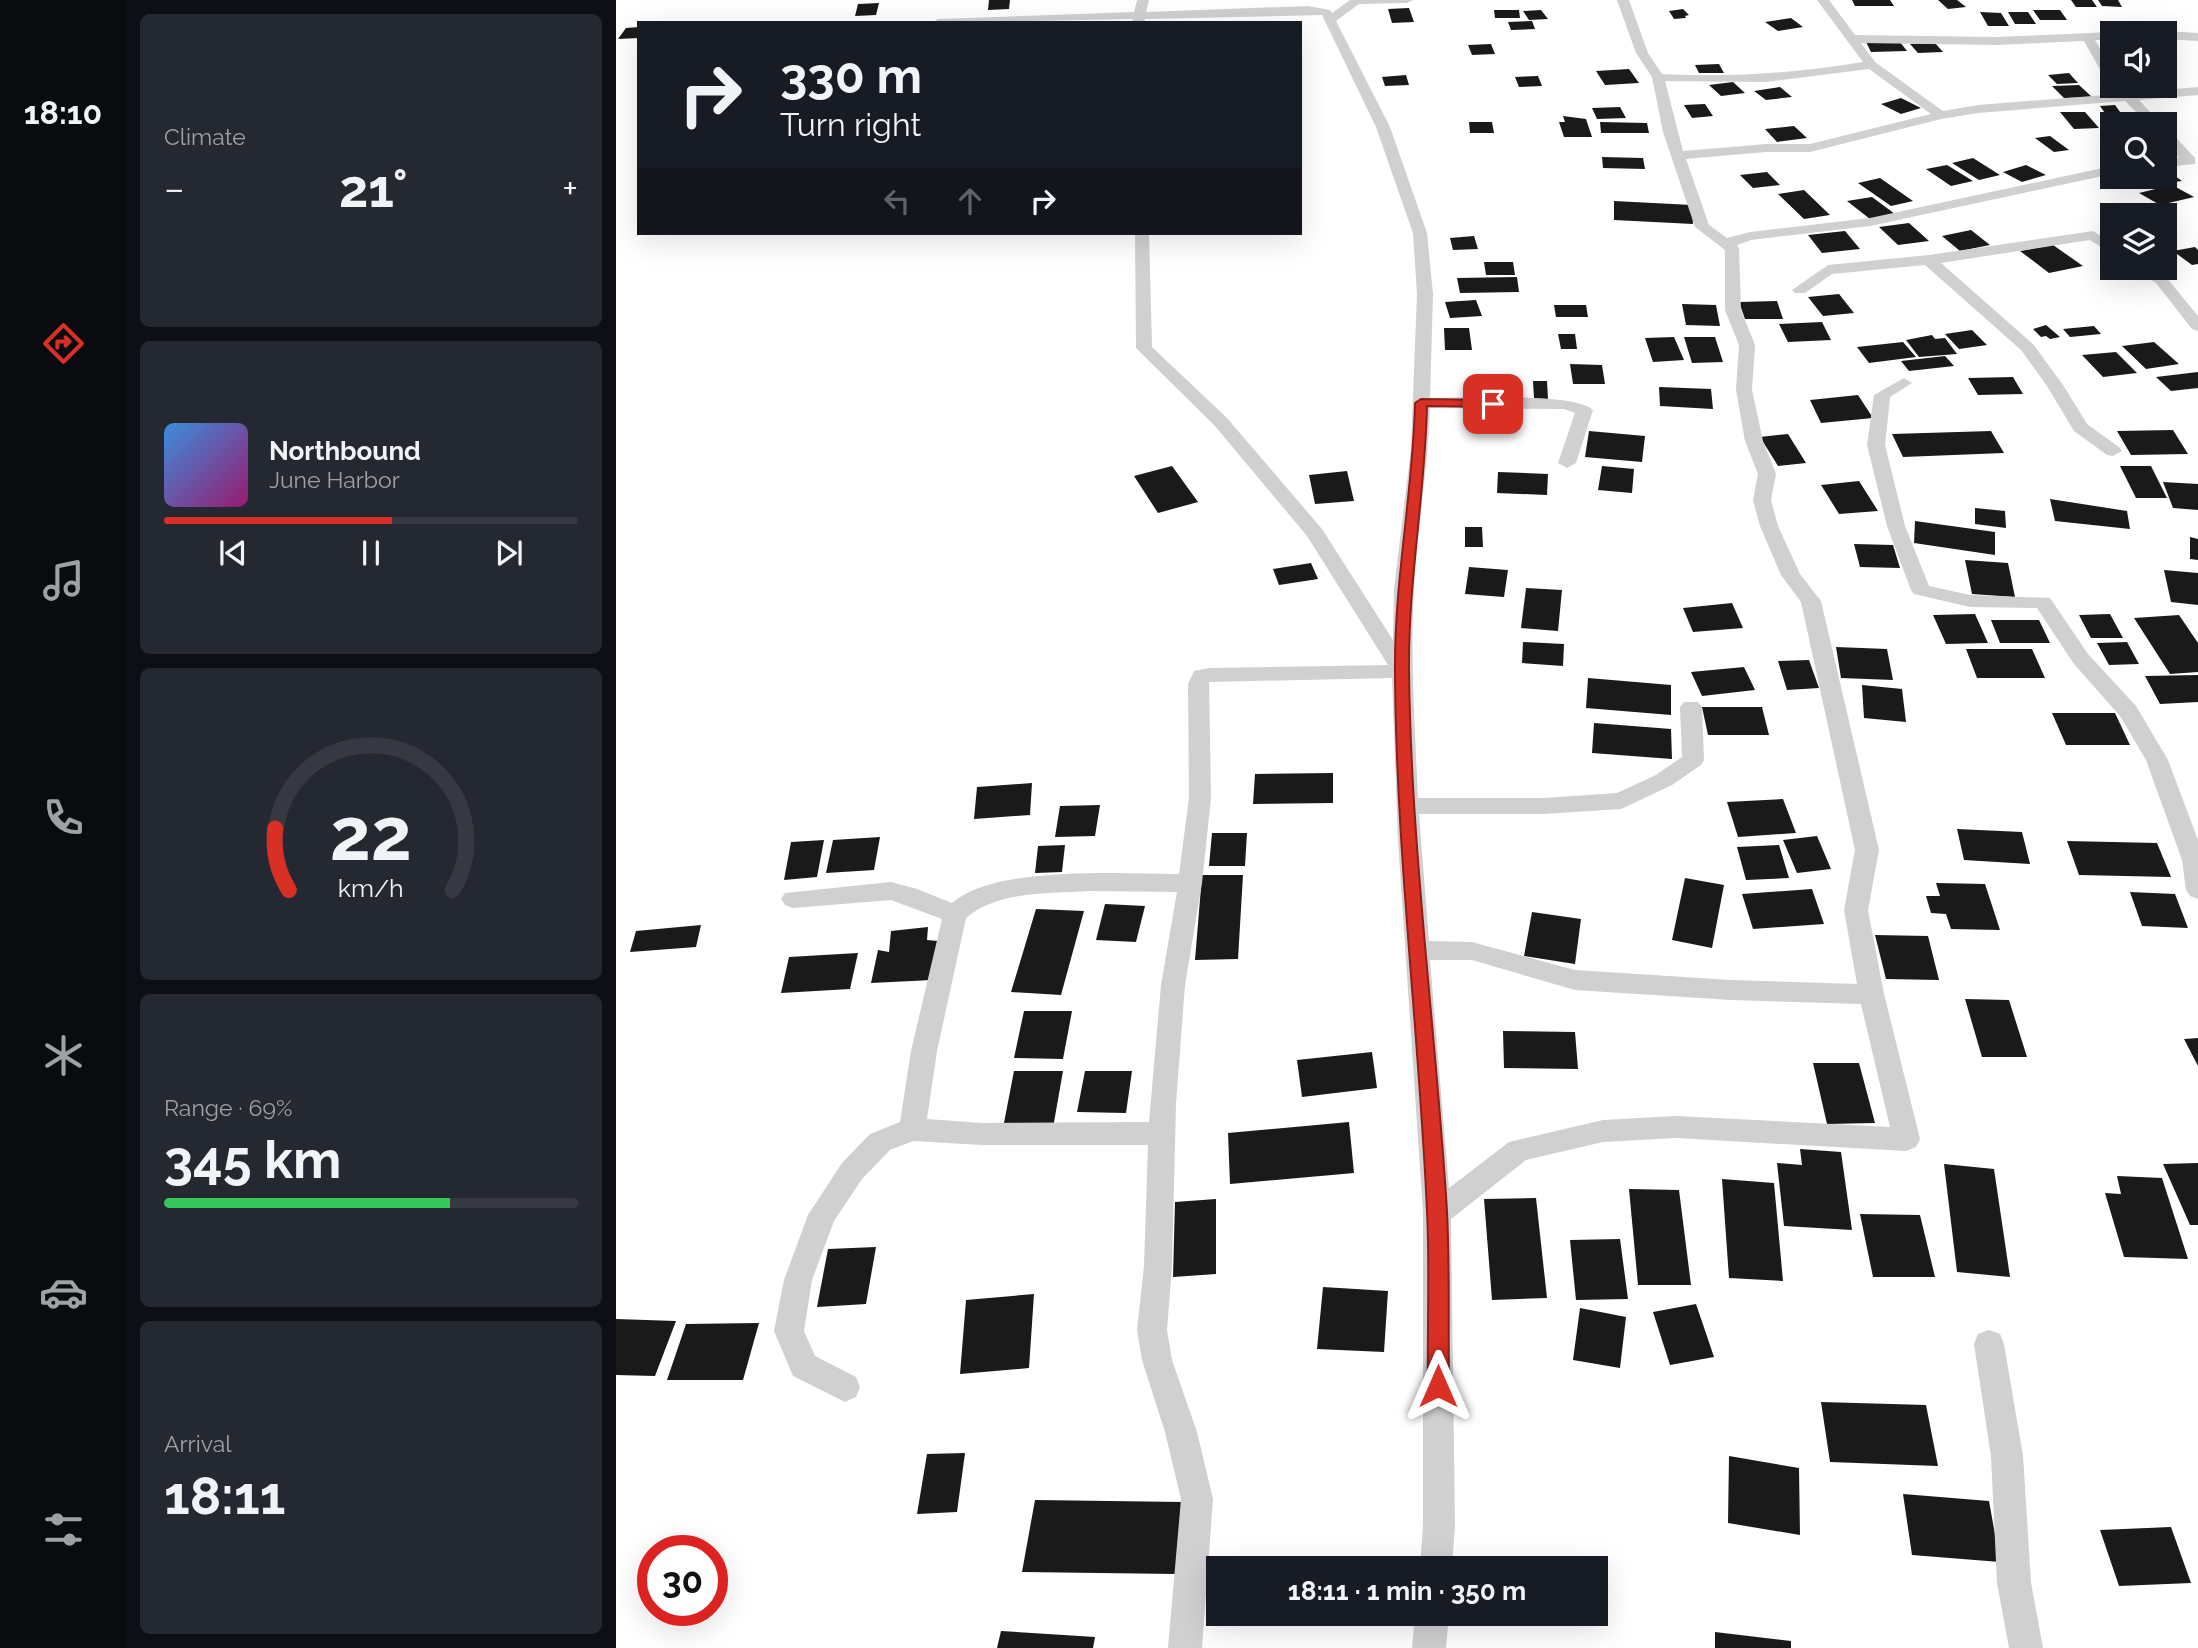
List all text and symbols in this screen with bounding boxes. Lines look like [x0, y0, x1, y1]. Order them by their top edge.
map controls [2100, 21, 2177, 280]
button: sound [2100, 21, 2177, 98]
text: 330 m [780, 47, 922, 104]
icon: right [665, 49, 756, 140]
text: 18:10 [24, 94, 102, 131]
text: Turn right [780, 106, 921, 143]
button: search [2100, 112, 2177, 189]
text: Climate [164, 123, 246, 150]
text: 21° [339, 158, 408, 219]
text: − [164, 166, 184, 211]
text: + [562, 166, 578, 211]
icon: left [878, 182, 916, 220]
icon: ahead [951, 182, 989, 220]
icon: right [1024, 182, 1062, 220]
button: layers [2100, 203, 2177, 280]
icon: directions [39, 319, 88, 368]
pin [1463, 374, 1523, 434]
icon: arrive [1474, 385, 1512, 423]
text: Northbound [269, 436, 421, 466]
text: June Harbor [269, 466, 400, 493]
icon: previous [214, 534, 252, 572]
icon: pause [352, 534, 390, 572]
icon: next [490, 534, 528, 572]
icon: music [39, 556, 88, 605]
text: 22 [330, 792, 412, 877]
icon: phone [39, 793, 88, 842]
text: km/h [338, 873, 404, 903]
icon: climate [39, 1031, 88, 1080]
text: Range · 69% [164, 1094, 292, 1121]
text: 345 km [164, 1129, 341, 1190]
icon: car [39, 1268, 88, 1317]
position arrow [1401, 1349, 1475, 1423]
text: Arrival [164, 1430, 231, 1457]
text: 18:11 [164, 1465, 285, 1526]
icon: filters [39, 1505, 88, 1554]
speed limit sign: 30 [637, 1535, 728, 1626]
text: 18:11 · 1 min · 350 m [1288, 1576, 1526, 1606]

